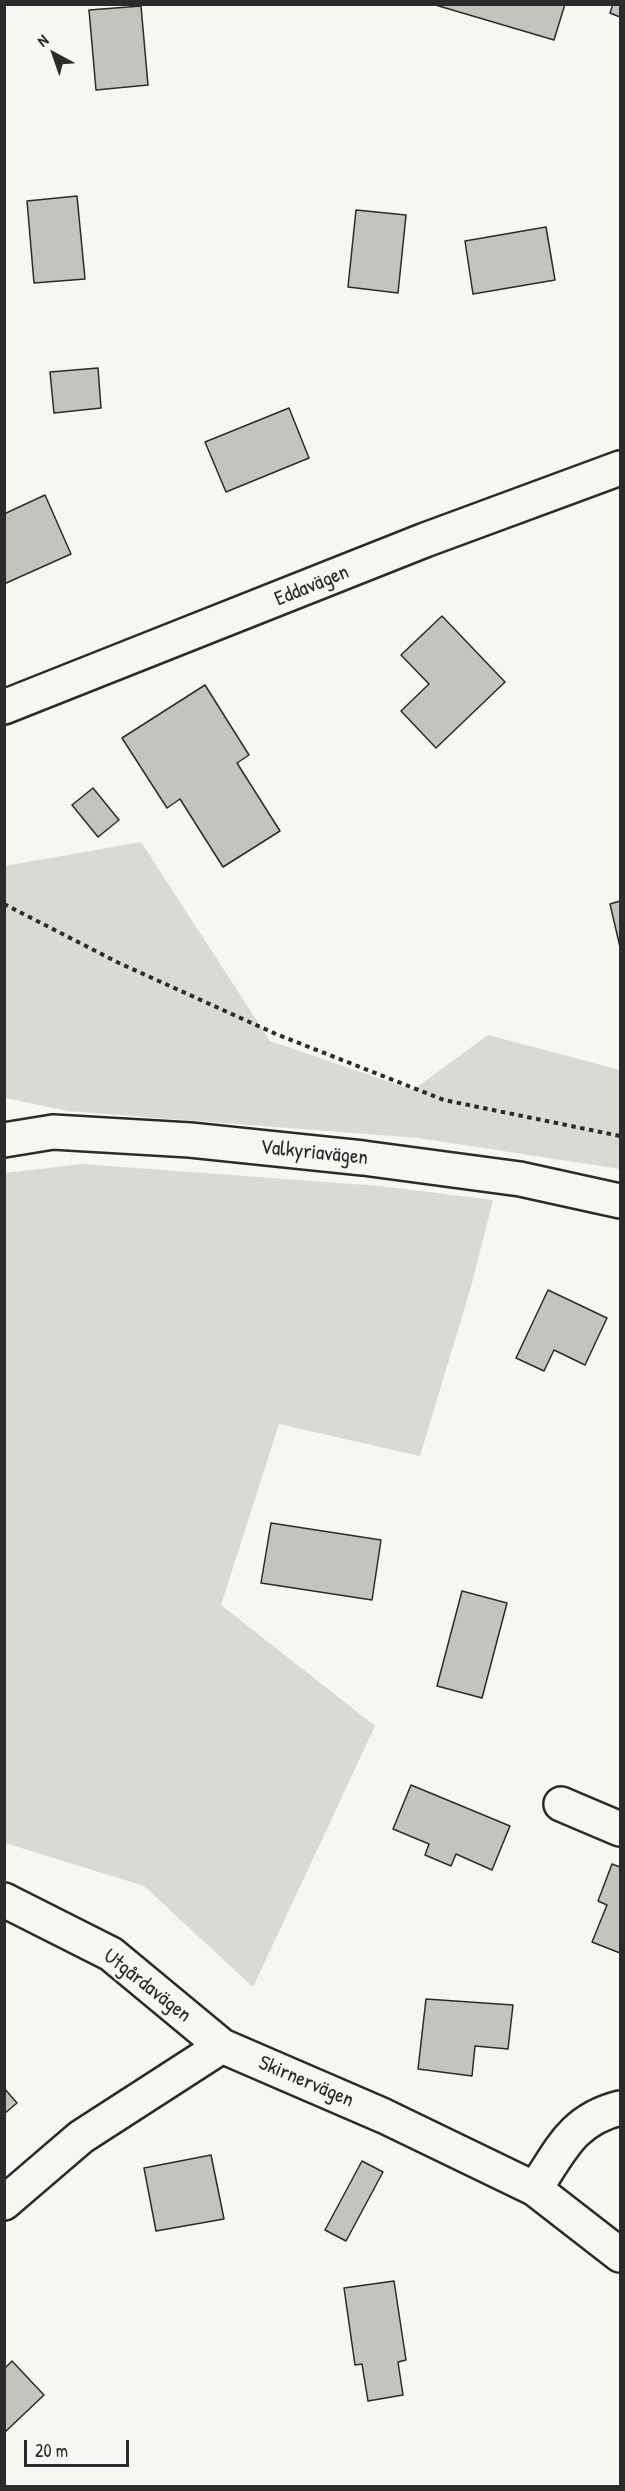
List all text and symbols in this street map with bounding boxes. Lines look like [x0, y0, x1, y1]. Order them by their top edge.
north arrow [24, 24, 84, 84]
text: N [32, 29, 53, 51]
street label: Eddavägen [271, 560, 353, 612]
street label: Valkyriavägen [259, 1135, 369, 1171]
street label: Utgårdavägen [98, 1944, 196, 2028]
street label: Skirnervägen [255, 2051, 357, 2113]
scale bar [27, 2428, 132, 2466]
text: 20 m [35, 2438, 68, 2463]

